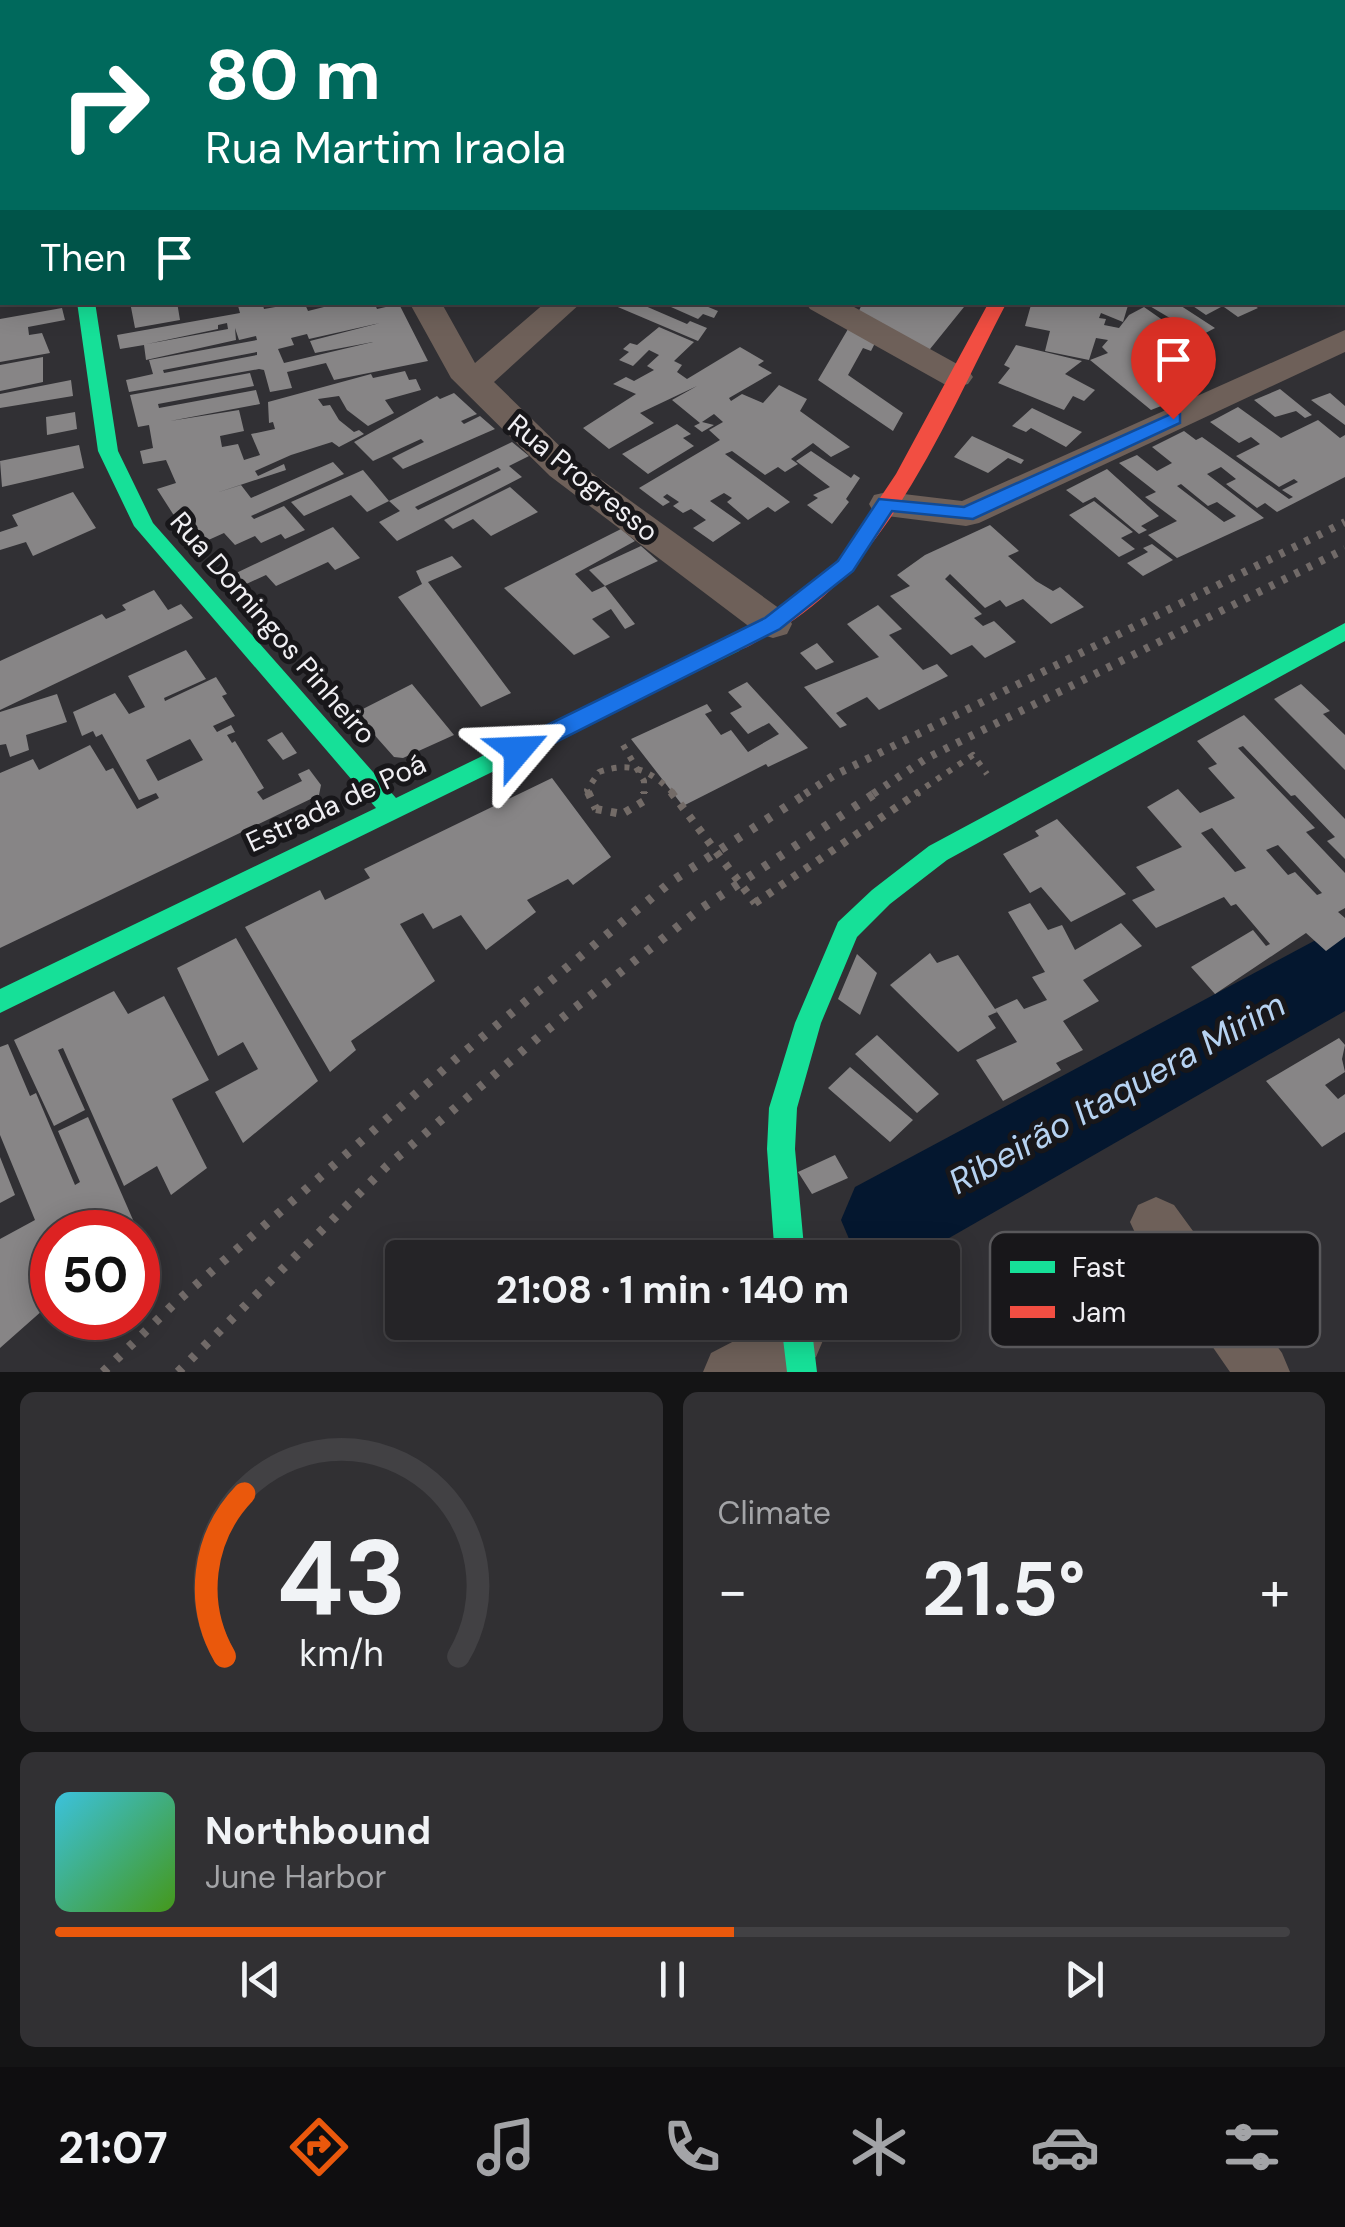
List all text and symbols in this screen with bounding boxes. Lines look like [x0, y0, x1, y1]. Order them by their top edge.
text: 80 m [205, 30, 381, 121]
icon: right [40, 40, 170, 170]
text: Rua Martim Iraola [205, 118, 566, 177]
icon: arrive [147, 230, 202, 285]
text: Then [40, 233, 127, 283]
pin [1131, 317, 1216, 420]
icon: arrive [1146, 332, 1201, 387]
street label: Rua Progresso [500, 406, 666, 550]
street label: Rua Domingos Pinheiro [162, 504, 384, 752]
position arrow [466, 698, 570, 802]
street label: Estrada de Poá [240, 745, 432, 861]
water label: Ribeirão Itaquera Mirim [941, 981, 1293, 1205]
speed limit sign: 50 [30, 1210, 160, 1340]
legend [990, 1232, 1320, 1347]
text: Fast [1072, 1249, 1126, 1286]
text: 21:08 · 1 min · 140 m [496, 1265, 849, 1315]
text: Jam [1072, 1294, 1126, 1331]
text: Climate [718, 1492, 831, 1534]
text: 43 [276, 1511, 406, 1646]
text: 21.5° [922, 1541, 1085, 1638]
text: − [718, 1555, 748, 1627]
text: + [1260, 1555, 1290, 1627]
text: km/h [299, 1631, 383, 1677]
text: Northbound [205, 1806, 431, 1856]
text: June Harbor [205, 1856, 386, 1898]
icon: previous [233, 1952, 288, 2007]
icon: pause [645, 1952, 700, 2007]
icon: next [1057, 1952, 1112, 2007]
icon: directions [284, 2112, 354, 2182]
icon: music [471, 2112, 541, 2182]
icon: phone [657, 2112, 727, 2182]
icon: climate [844, 2112, 914, 2182]
icon: car [1030, 2112, 1100, 2182]
icon: filters [1217, 2112, 1287, 2182]
text: 21:07 [58, 2118, 168, 2177]

